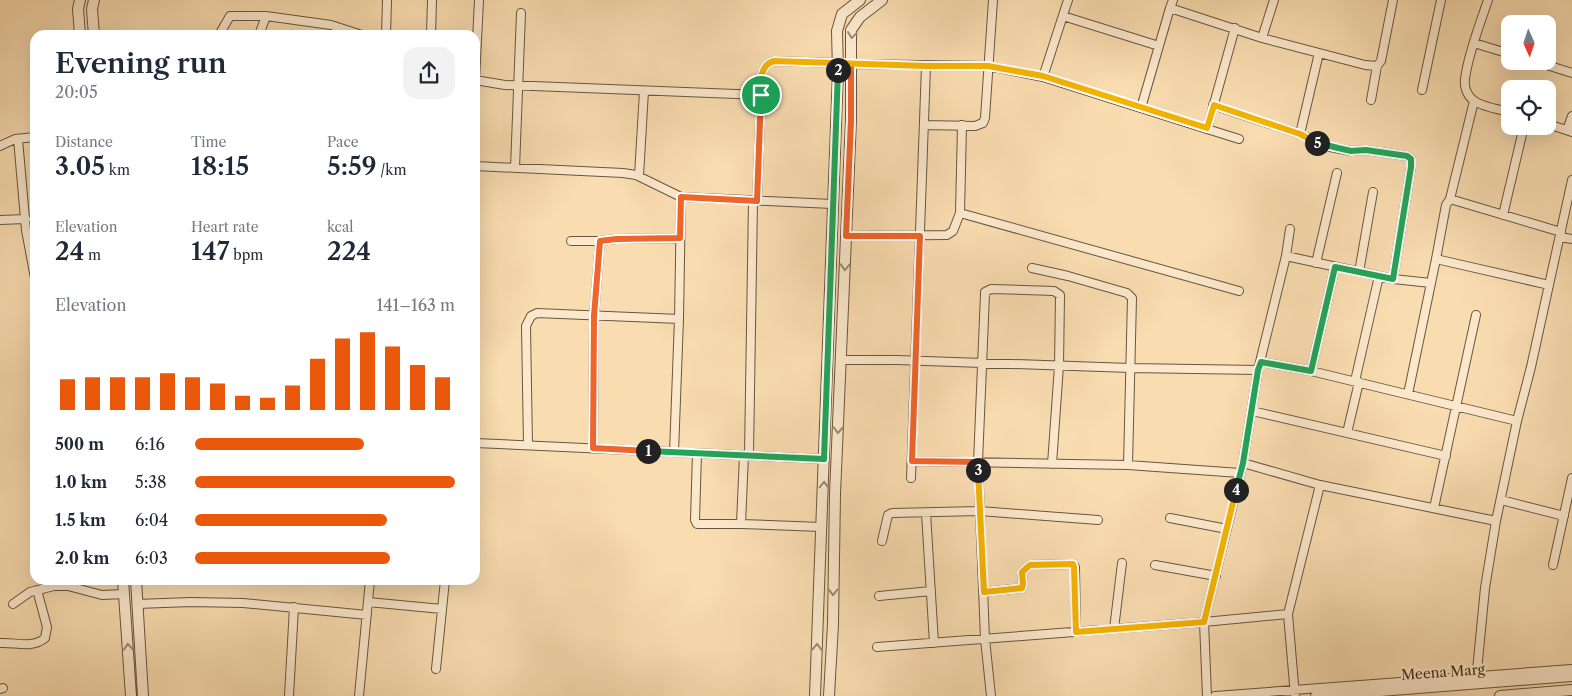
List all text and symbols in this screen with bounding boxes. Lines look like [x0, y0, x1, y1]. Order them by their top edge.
north arrow [1501, 15, 1556, 70]
map controls [1501, 15, 1556, 135]
one-way arrow [847, 32, 858, 40]
text: Evening run [55, 46, 227, 80]
button: share [403, 47, 455, 99]
pin: 2 [826, 58, 850, 82]
text: 2 [834, 61, 843, 79]
pin [740, 74, 782, 116]
button: locate [1501, 80, 1556, 135]
icon: arrive [747, 81, 775, 109]
text: 20:05 [55, 82, 98, 102]
pin: 5 [1304, 130, 1330, 156]
text: Distance [55, 133, 113, 151]
text: Time [191, 133, 226, 151]
text: Pace [327, 133, 359, 151]
text: 5 [1314, 134, 1321, 152]
text: 3.05 [55, 151, 105, 182]
text: 18:15 [191, 151, 249, 182]
text: 5:59 [327, 151, 377, 182]
text: km [105, 161, 130, 179]
text: /km [377, 161, 407, 179]
text: Elevation [55, 218, 118, 236]
text: Heart rate [191, 218, 258, 236]
text: kcal [327, 218, 353, 236]
text: 24 [55, 236, 84, 267]
text: 147 [191, 236, 230, 267]
text: 224 [327, 236, 371, 267]
text: m [84, 246, 101, 264]
text: bpm [230, 246, 263, 264]
one-way arrow [840, 264, 850, 271]
text: Elevation [55, 295, 126, 315]
text: 141–163 m [377, 295, 455, 315]
one-way arrow [833, 426, 844, 434]
text: 500 m [55, 434, 104, 454]
text: 6:16 [135, 434, 165, 454]
pin: 1 [636, 438, 660, 464]
text: 1 [645, 442, 652, 460]
pin: 3 [966, 458, 990, 482]
text: 3 [975, 461, 982, 479]
text: 1.0 km [55, 472, 107, 492]
text: 5:38 [135, 472, 166, 492]
pin: 4 [1224, 478, 1248, 502]
one-way arrow [818, 481, 829, 489]
text: 4 [1232, 481, 1241, 499]
text: 1.5 km [55, 510, 106, 530]
text: 6:04 [135, 510, 168, 530]
text: 2.0 km [55, 548, 109, 568]
text: 6:03 [135, 548, 168, 568]
one-way arrow [828, 588, 839, 596]
one-way arrow [122, 643, 133, 651]
one-way arrow [811, 643, 822, 651]
street label: Meena Marg [1401, 660, 1486, 684]

